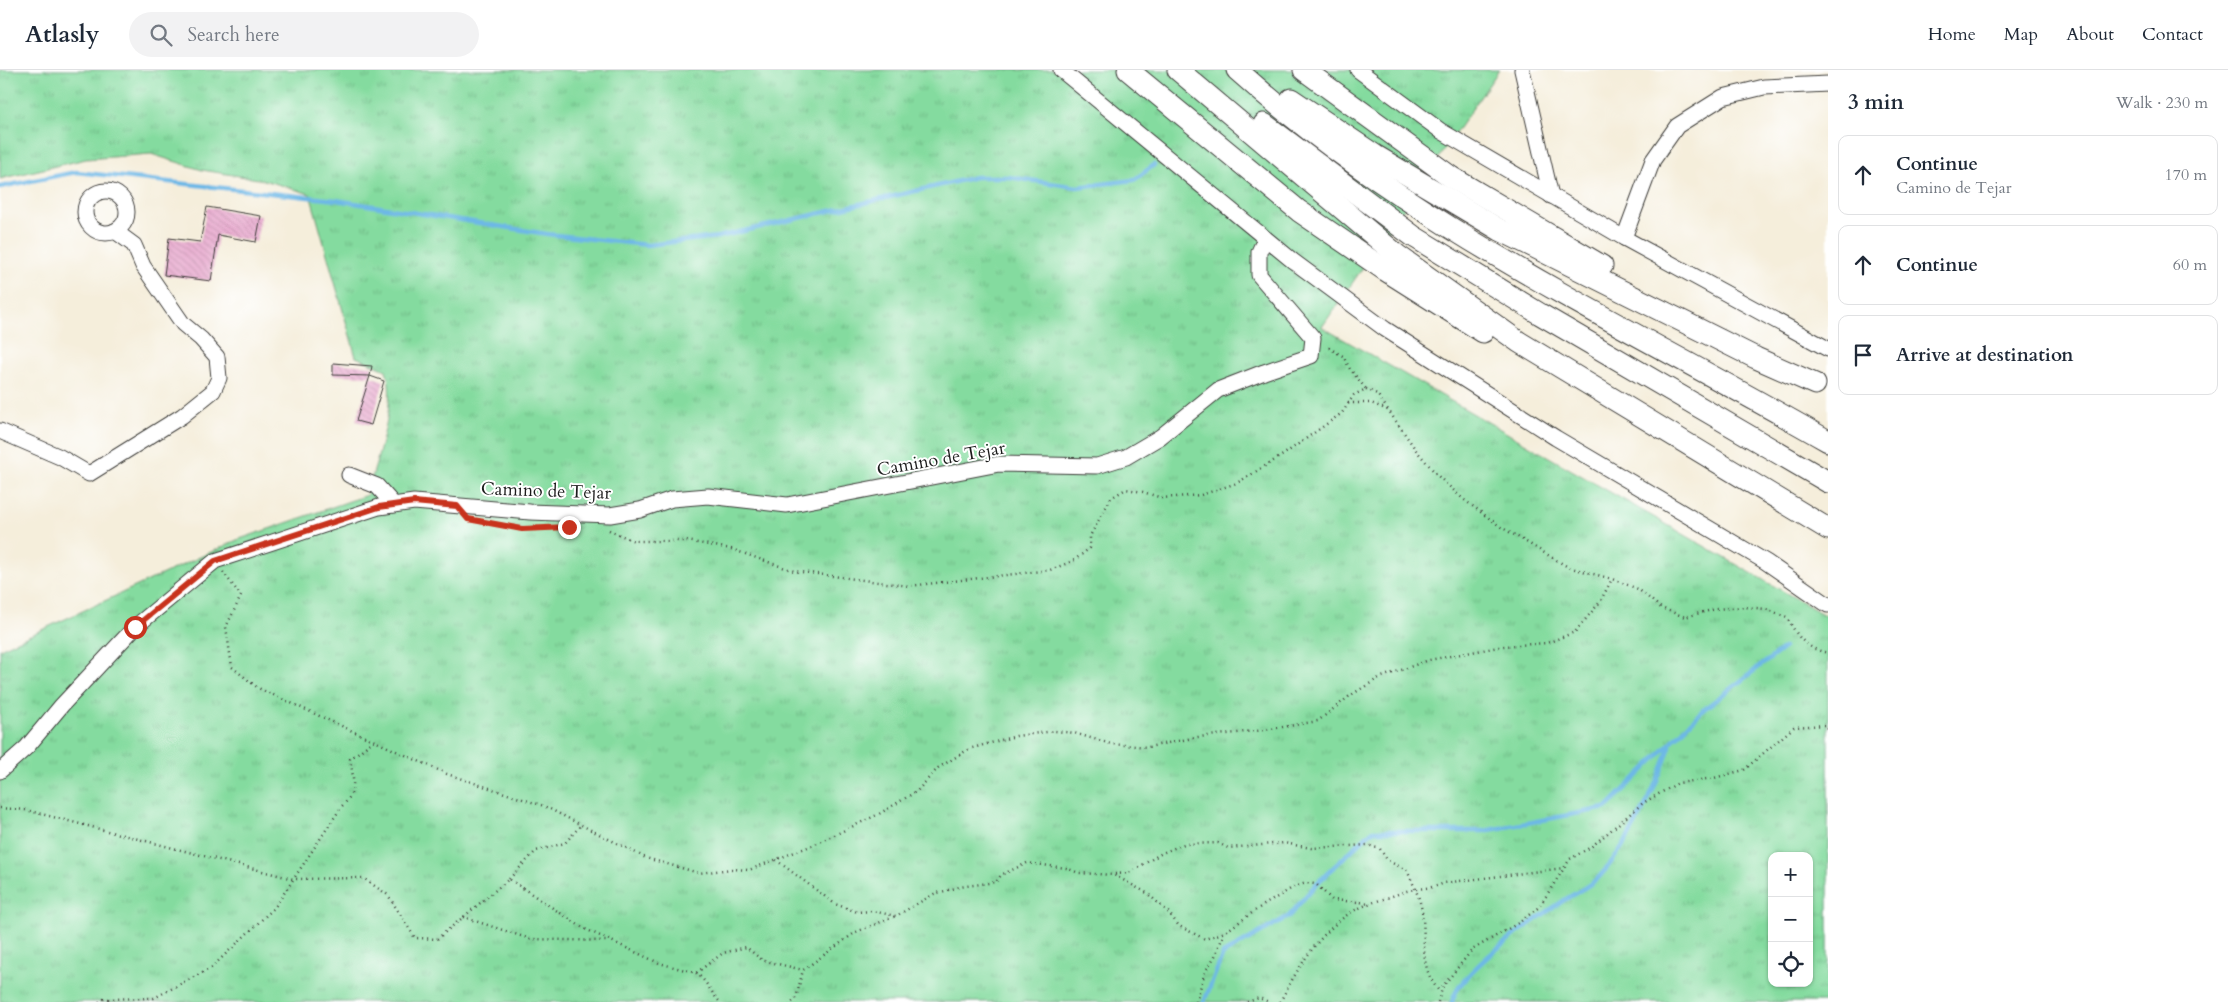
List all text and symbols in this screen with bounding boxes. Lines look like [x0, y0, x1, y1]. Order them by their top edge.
search box [129, 12, 479, 57]
text: Atlasly [25, 18, 99, 51]
icon: search [147, 21, 175, 49]
text: Search here [187, 22, 280, 48]
text: Home [1928, 22, 1976, 47]
text: Map [2004, 22, 2038, 47]
text: About [2066, 22, 2114, 47]
text: Contact [2142, 22, 2203, 47]
text: 3 min [1848, 88, 1904, 117]
text: Walk · 230 m [2116, 92, 2208, 114]
text: Continue [1896, 151, 1978, 177]
icon: ahead [1849, 161, 1877, 189]
text: 170 m [2165, 164, 2207, 186]
text: Camino de Tejar [1896, 177, 2012, 199]
icon: ahead [1849, 251, 1877, 279]
text: Continue [1896, 252, 1978, 278]
text: 60 m [2173, 254, 2207, 276]
icon: arrive [1849, 341, 1877, 369]
text: Arrive at destination [1896, 342, 2073, 368]
street label: Camino de Tejar [875, 435, 1008, 483]
street label: Camino de Tejar [481, 476, 612, 506]
route end [558, 516, 581, 539]
route start [124, 616, 147, 639]
map controls [1768, 852, 1813, 987]
button: + [1768, 852, 1813, 897]
button: − [1768, 897, 1813, 942]
button: locate [1768, 942, 1813, 987]

